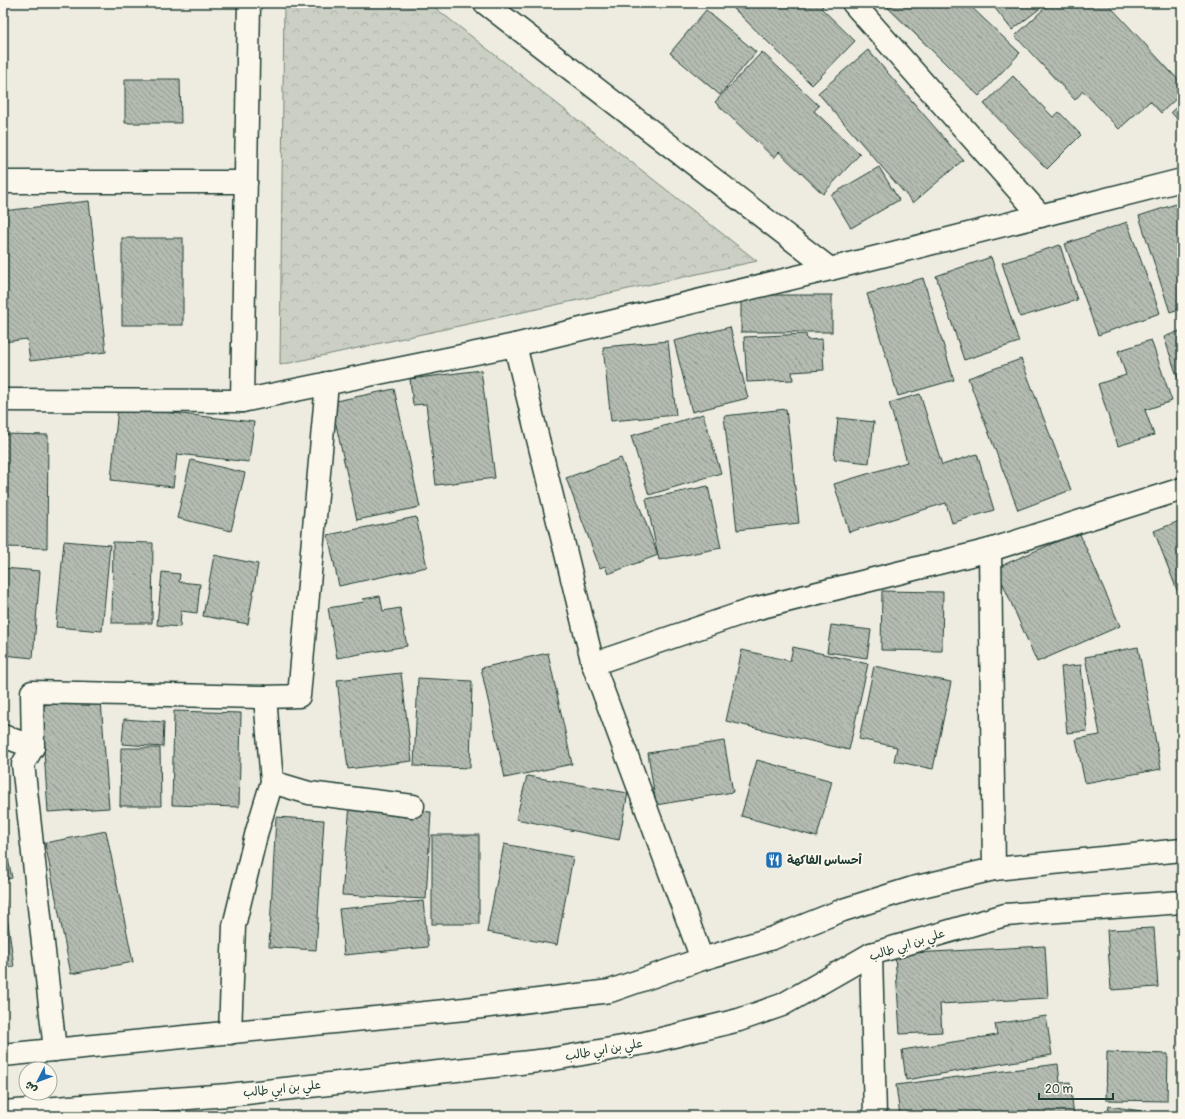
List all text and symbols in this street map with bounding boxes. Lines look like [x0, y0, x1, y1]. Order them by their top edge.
restaurant icon: أحساس الفاكهة [764, 850, 784, 870]
place label: أحساس الفاكهة [787, 852, 862, 868]
street label: علي بن ابي طالب [867, 926, 947, 967]
street label: علي بن ابي طالب [564, 1036, 644, 1067]
north arrow [18, 1061, 58, 1101]
scale bar [1039, 1075, 1113, 1101]
street label: علي بن ابي طالب [242, 1077, 322, 1104]
text: ش [22, 1079, 40, 1096]
text: 20 m [1045, 1082, 1074, 1097]

